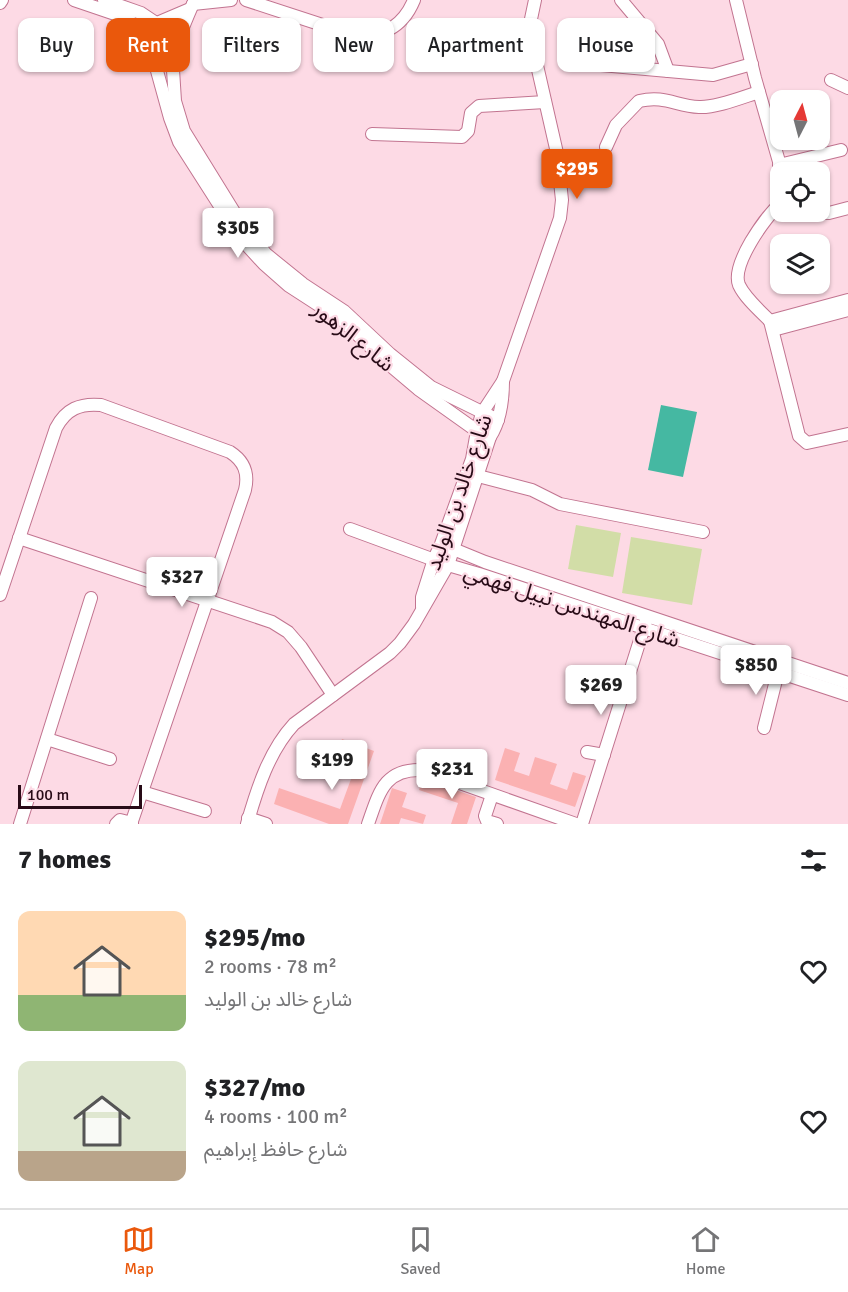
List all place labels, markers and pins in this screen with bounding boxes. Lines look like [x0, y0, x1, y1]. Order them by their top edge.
pin: $295 [541, 149, 613, 200]
pin: $305 [202, 208, 274, 259]
pin: $327 [146, 557, 218, 608]
pin: $850 [720, 645, 792, 696]
pin: $269 [565, 665, 637, 716]
pin: $199 [296, 740, 368, 791]
pin: $231 [416, 749, 488, 800]

